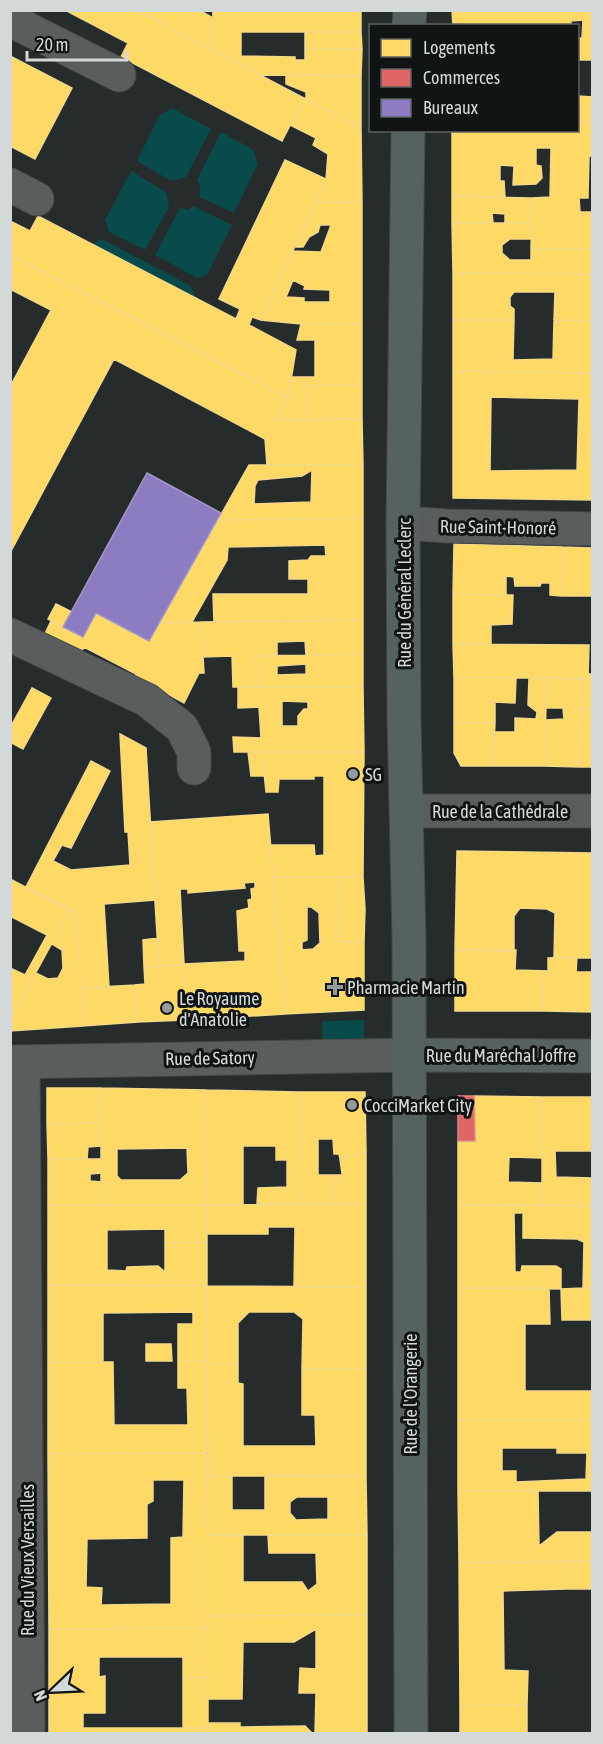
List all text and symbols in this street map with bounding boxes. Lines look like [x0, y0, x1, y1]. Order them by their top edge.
scale bar [27, 24, 128, 62]
legend [369, 24, 579, 132]
text: 20 m [36, 34, 68, 55]
text: Logements [423, 37, 495, 58]
text: Commerces [423, 67, 500, 88]
text: Bureaux [423, 97, 478, 118]
street label: Rue Saint-Honoré [440, 515, 556, 539]
street label: Rue du Général Leclerc [394, 518, 415, 668]
place label: SG [365, 764, 382, 785]
marker: SG [346, 767, 360, 781]
street label: Rue de la Cathédrale [432, 801, 568, 822]
place label: Pharmacie Martin [347, 977, 465, 998]
marker: Pharmacie Martin [328, 980, 342, 994]
place label: Le Royaume d'Anatolie [179, 988, 259, 1030]
marker: Le Royaume d'Anatolie [160, 1001, 174, 1015]
street label: Rue du Maréchal Joffre [426, 1045, 576, 1066]
street label: Rue de Satory [165, 1047, 255, 1069]
place label: CocciMarket City [364, 1095, 472, 1116]
marker: CocciMarket City [345, 1098, 359, 1112]
street label: Rue de l'Orangerie [400, 1334, 421, 1454]
street label: Rue du Vieux Versailles [17, 1484, 38, 1636]
north arrow [24, 1660, 84, 1720]
text: N [30, 1688, 50, 1704]

